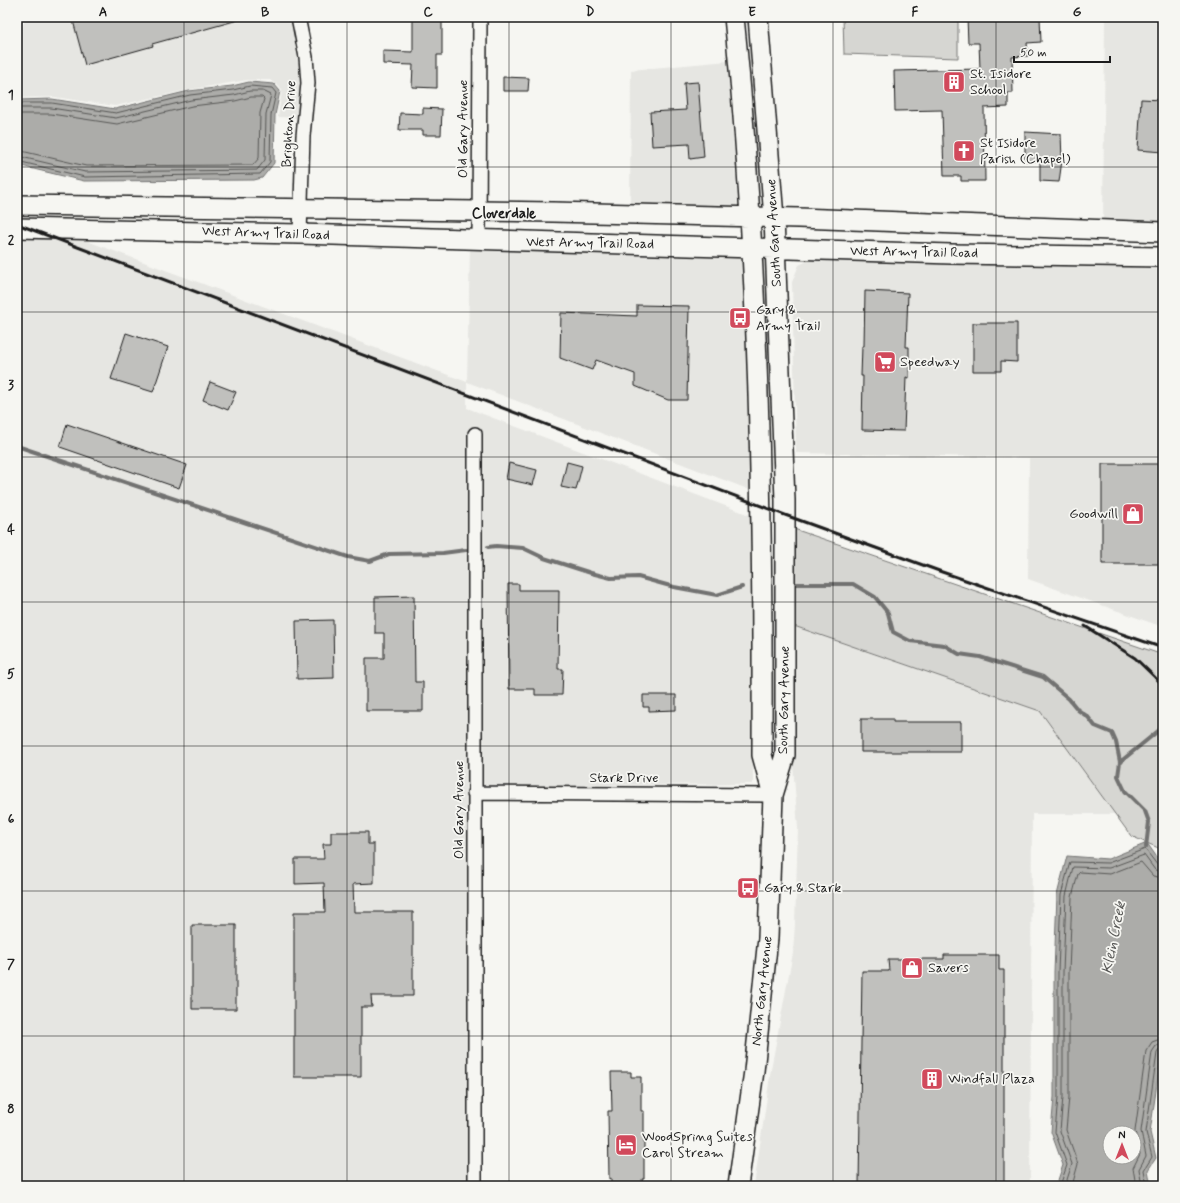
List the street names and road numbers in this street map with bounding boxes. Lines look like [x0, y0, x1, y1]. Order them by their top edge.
street label: Brighton Drive [278, 80, 301, 168]
street label: Old Gary Avenue [454, 80, 472, 178]
street label: South Gary Avenue [762, 178, 786, 288]
street label: West Army Trail Road [202, 222, 330, 244]
street label: West Army Trail Road [526, 233, 654, 253]
street label: West Army Trail Road [850, 242, 978, 262]
street label: South Gary Avenue [774, 646, 794, 754]
street label: Old Gary Avenue [450, 761, 468, 859]
street label: Stark Drive [590, 769, 658, 787]
street label: North Gary Avenue [747, 935, 777, 1047]

